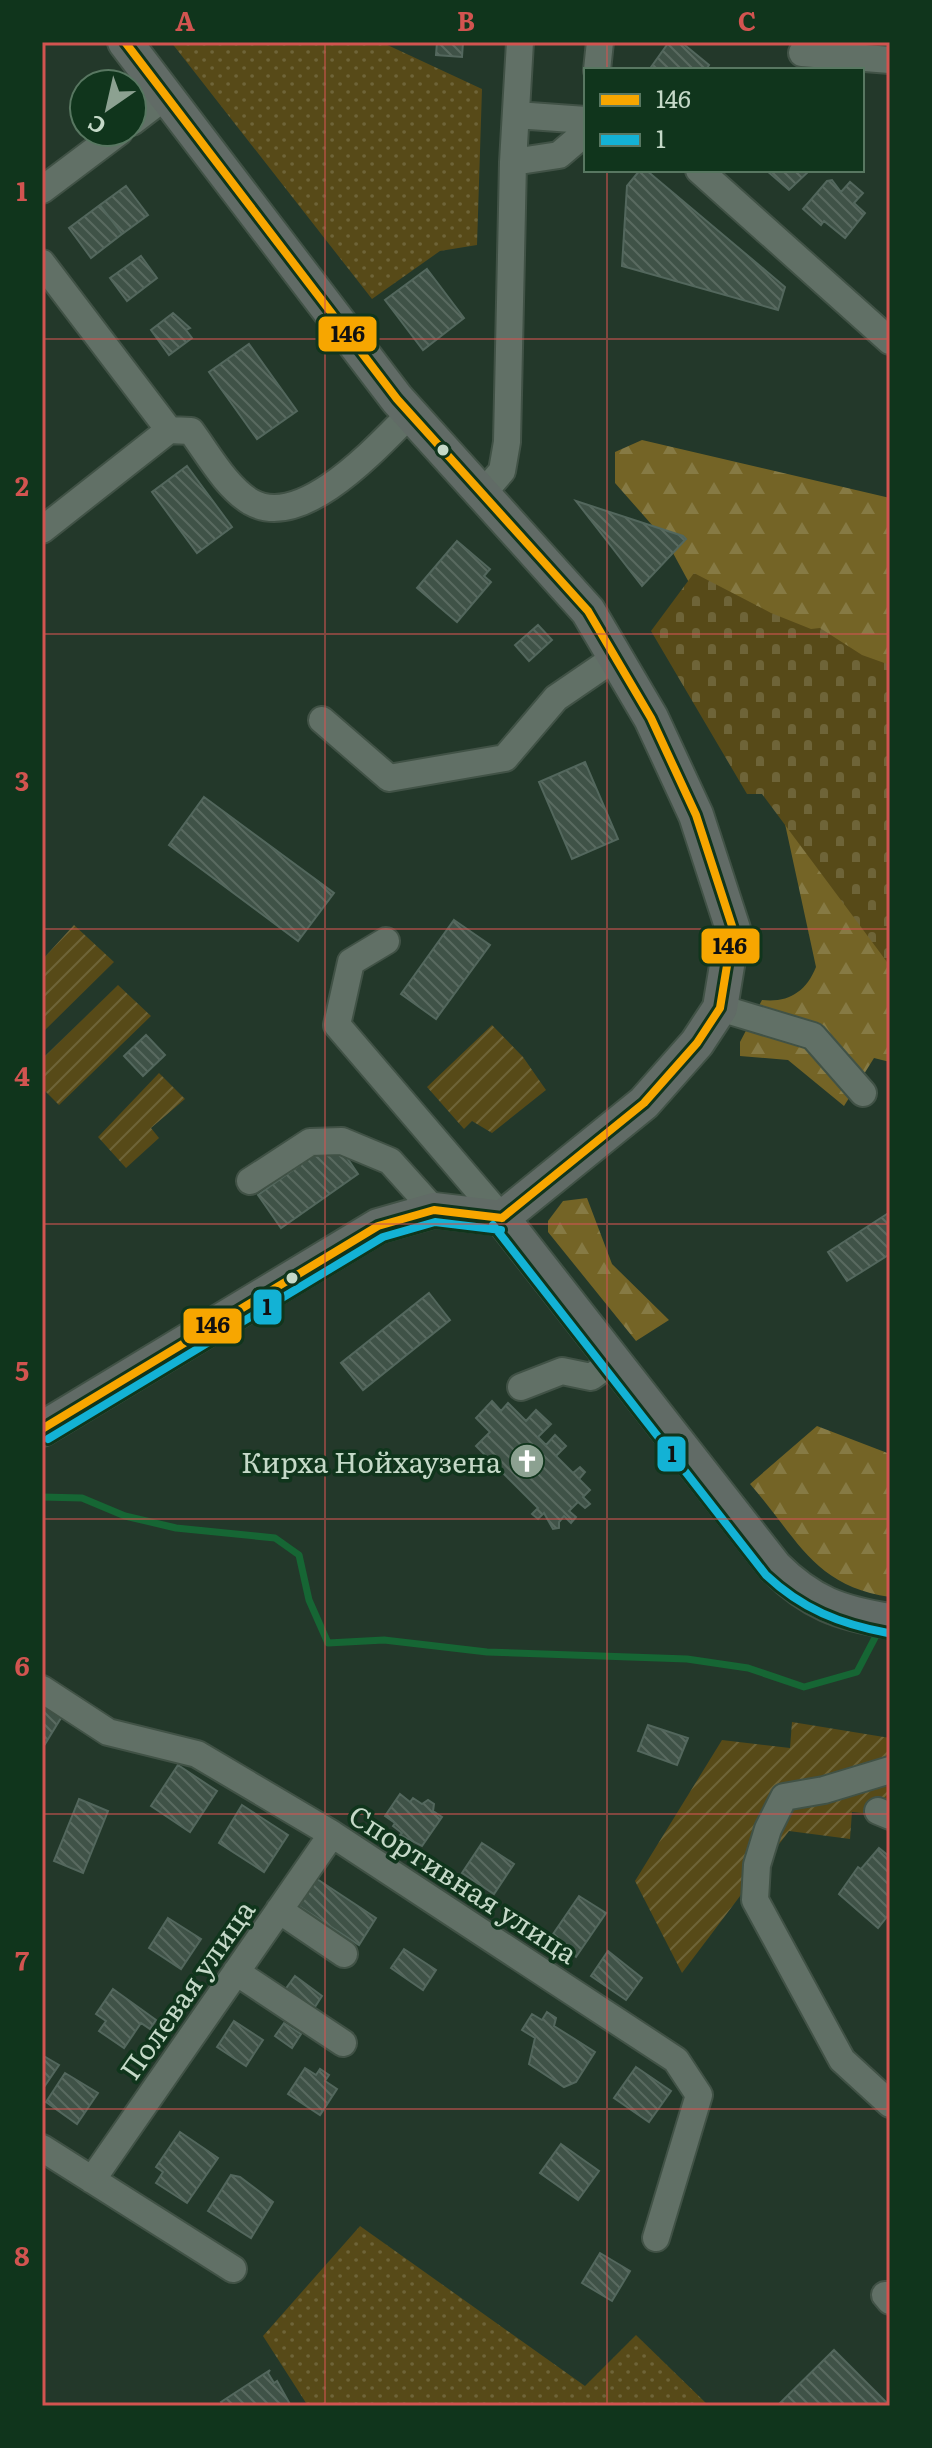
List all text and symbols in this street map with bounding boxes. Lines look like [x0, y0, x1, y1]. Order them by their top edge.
text: A [175, 0, 195, 39]
text: B [457, 0, 475, 39]
text: C [738, 0, 756, 39]
north arrow [68, 68, 148, 148]
legend [584, 68, 864, 172]
text: 146 [656, 80, 691, 115]
text: С [80, 108, 112, 144]
text: 1 [656, 120, 666, 155]
text: 1 [17, 170, 28, 209]
line badge: 146 [317, 315, 378, 353]
text: 146 [331, 316, 365, 349]
unlabelled marker [435, 442, 451, 458]
text: 2 [15, 465, 29, 504]
text: 3 [15, 760, 29, 799]
line badge: 146 [700, 927, 761, 965]
text: 146 [713, 928, 747, 961]
text: 4 [14, 1055, 30, 1094]
unlabelled marker [284, 1270, 300, 1286]
line badge: 1 [252, 1288, 283, 1326]
text: 1 [262, 1289, 272, 1322]
line badge: 146 [182, 1307, 243, 1345]
text: 146 [196, 1307, 230, 1340]
text: 5 [15, 1350, 29, 1389]
line badge: 1 [656, 1435, 687, 1473]
text: 1 [667, 1436, 677, 1469]
place label: Кирха Нойхаузена [241, 1440, 501, 1482]
church icon: Кирха Нойхаузена [508, 1442, 546, 1480]
text: 6 [14, 1645, 30, 1684]
street label: Спортивная улица [341, 1793, 587, 1973]
street label: Полевая улица [108, 1891, 264, 2087]
text: 7 [15, 1940, 29, 1979]
text: 8 [14, 2235, 30, 2274]

